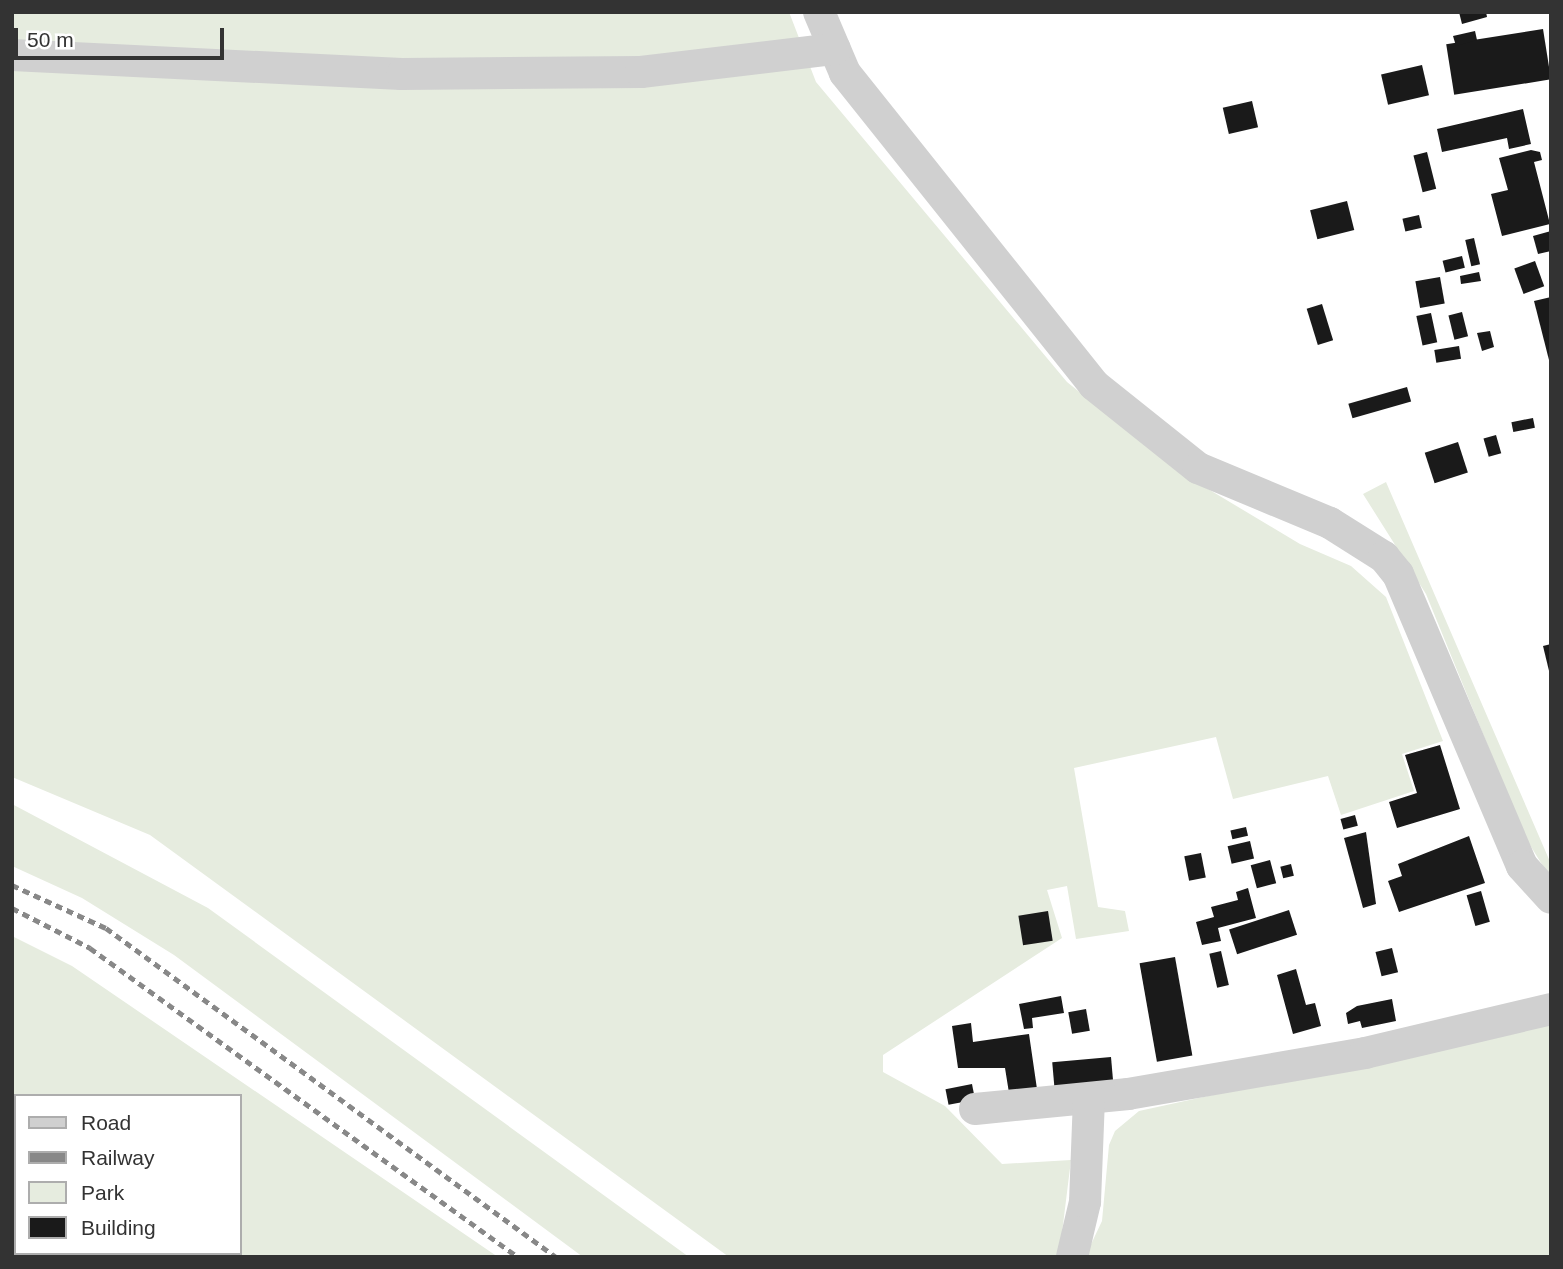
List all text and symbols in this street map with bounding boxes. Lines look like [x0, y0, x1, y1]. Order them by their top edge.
scale bar [18, 14, 228, 58]
text: 50 m [27, 28, 74, 51]
legend [14, 1094, 242, 1255]
text: Road [81, 1111, 131, 1134]
text: Railway [81, 1146, 155, 1169]
text: Park [81, 1181, 124, 1204]
text: Building [81, 1216, 156, 1239]

